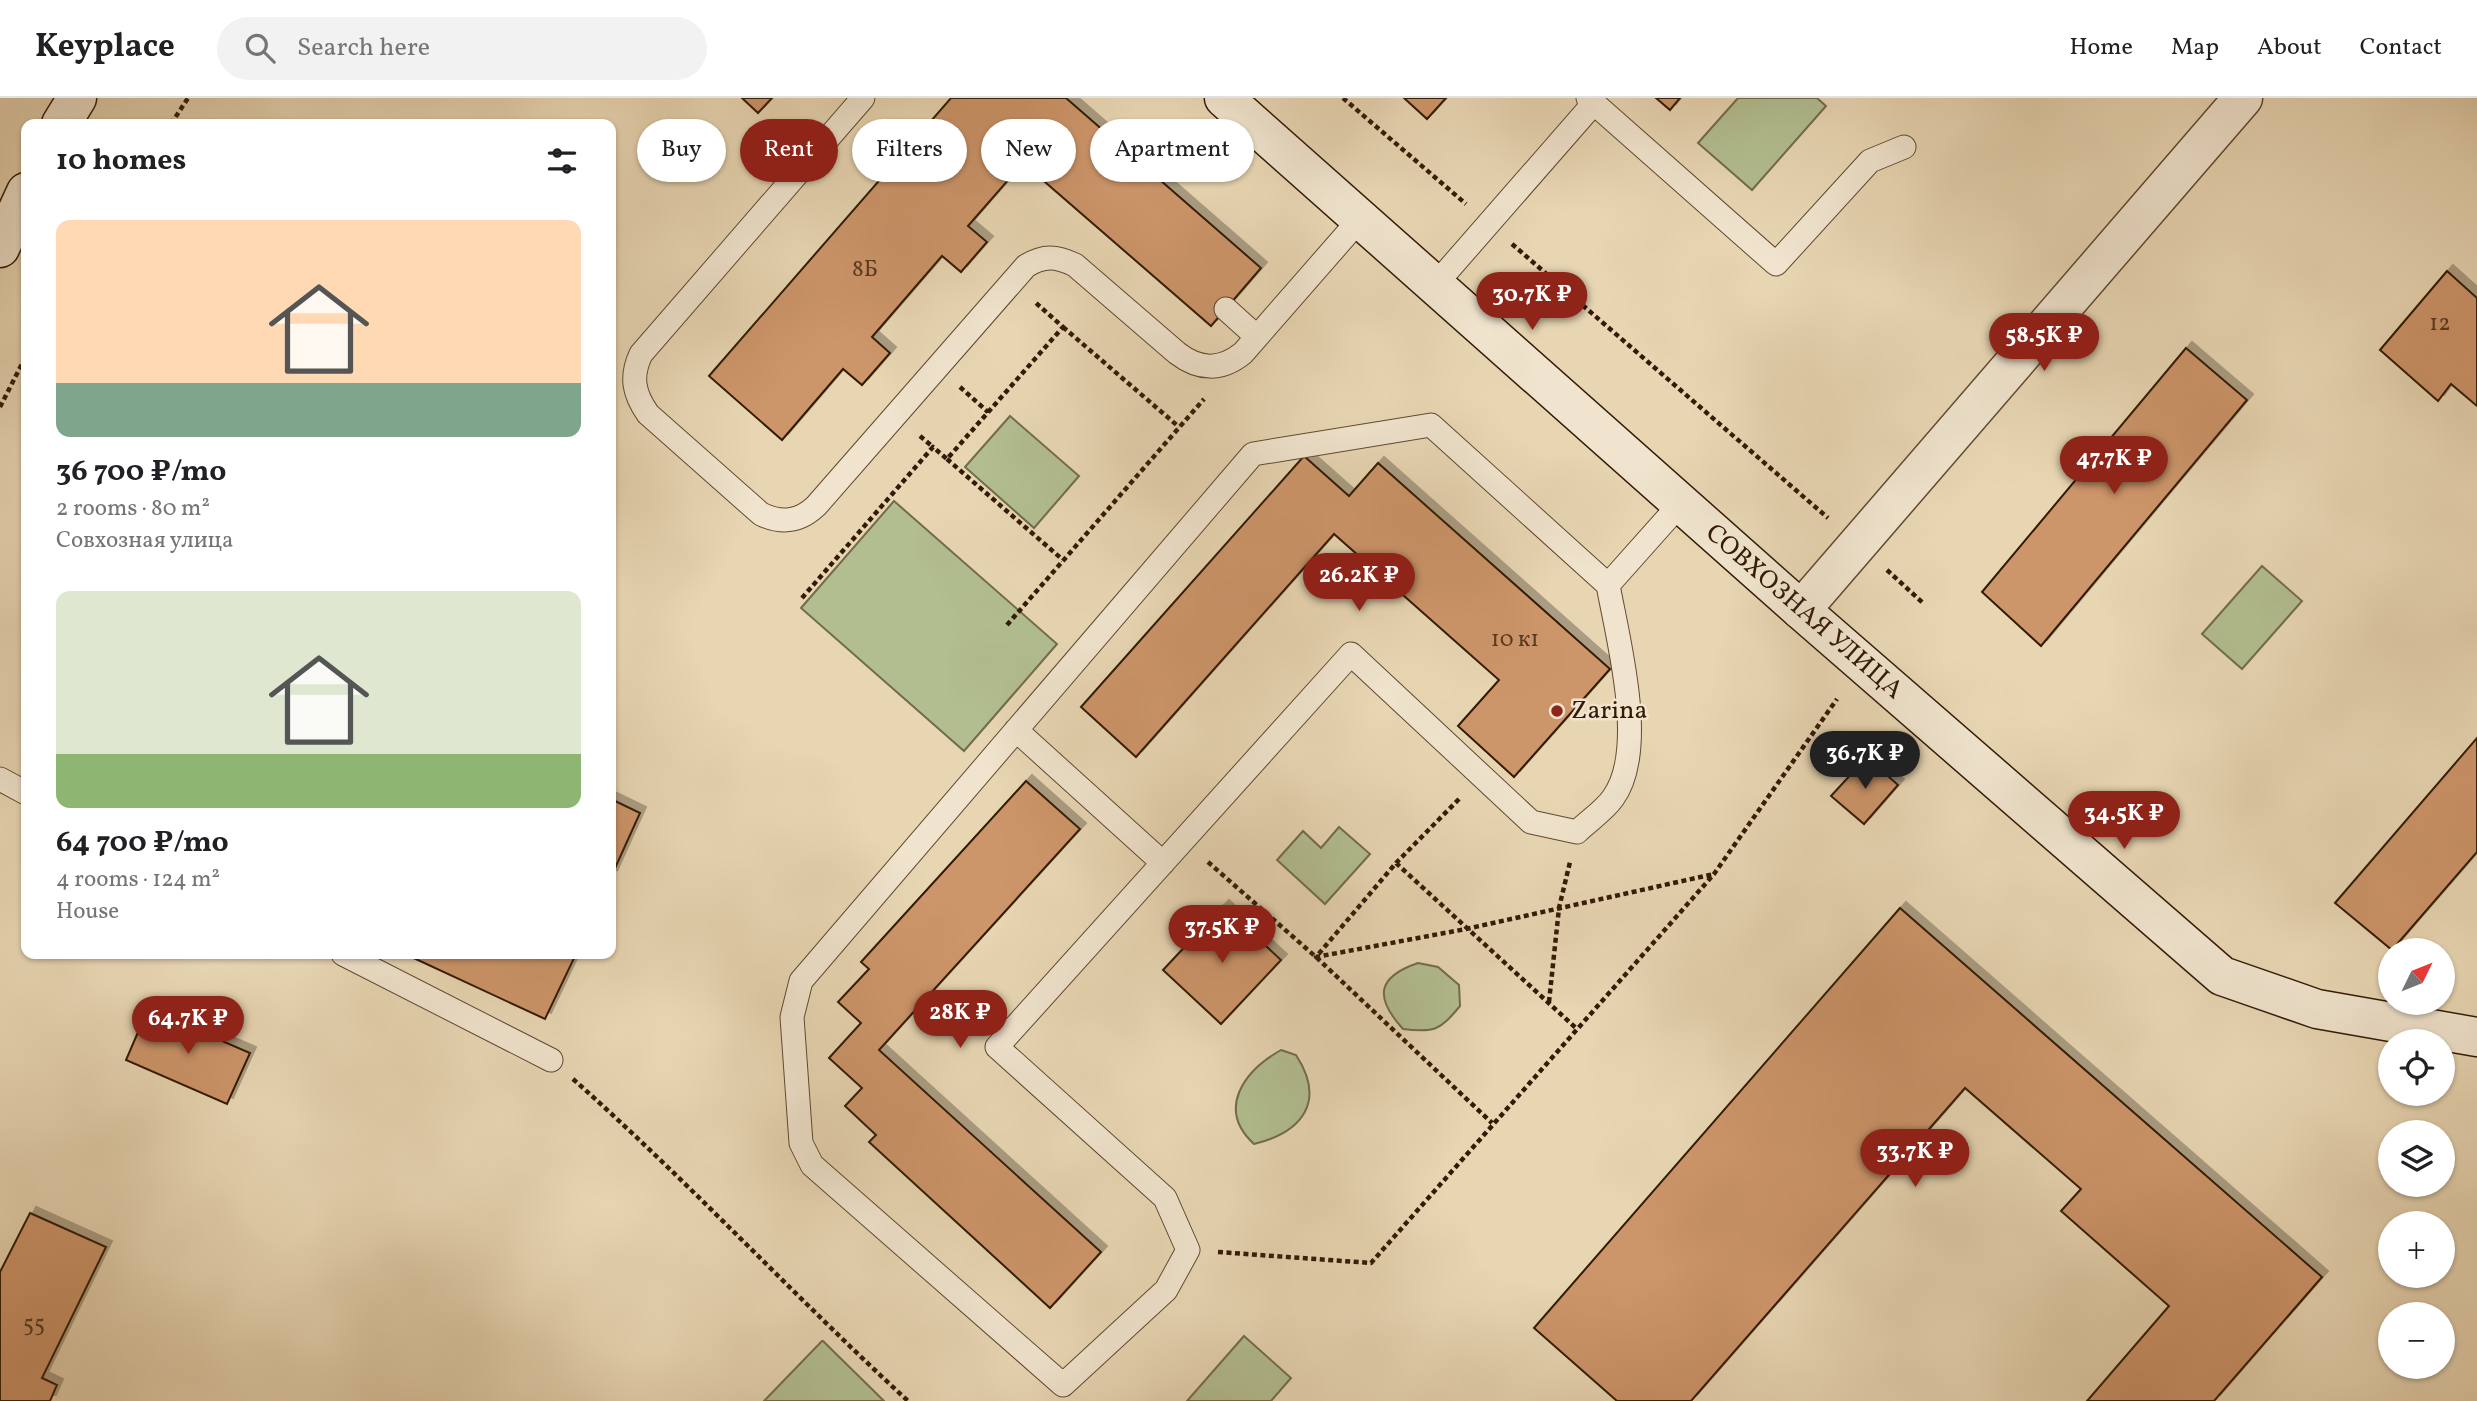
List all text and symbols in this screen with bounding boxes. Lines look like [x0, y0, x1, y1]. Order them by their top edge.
search box [217, 17, 707, 80]
text: Keyplace [35, 25, 175, 71]
icon: search [241, 29, 279, 67]
text: Search here [297, 30, 430, 66]
text: Home [2069, 31, 2133, 65]
text: Map [2171, 31, 2219, 65]
text: About [2257, 31, 2322, 65]
text: Contact [2360, 31, 2442, 65]
chip: Buy [637, 119, 726, 182]
chip: Rent [740, 119, 838, 182]
chip: Filters [852, 119, 967, 182]
chip: New [981, 119, 1076, 182]
chip: Apartment [1090, 119, 1254, 182]
text: 10 homes [56, 140, 186, 182]
icon: filters [543, 142, 581, 180]
house number: 8Б [852, 254, 878, 286]
icon: home [256, 266, 382, 392]
pin: 30.7K ₽ [1467, 272, 1597, 332]
text: 30.7K ₽ [1492, 279, 1572, 311]
house number: 12 [2429, 308, 2451, 340]
pin: 58.5K ₽ [1979, 314, 2109, 373]
text: 58.5K ₽ [2005, 320, 2083, 352]
pin: 47.7K ₽ [2049, 436, 2179, 496]
text: 47.7K ₽ [2076, 443, 2152, 475]
text: 36 700 ₽/mo [56, 451, 226, 493]
text: 2 rooms · 80 m² [56, 493, 210, 525]
street label: СОВХОЗНАЯ УЛИЦА [1697, 516, 1911, 708]
text: Совхозная улица [56, 525, 234, 557]
pin: 26.2K ₽ [1294, 554, 1424, 613]
text: 26.2K ₽ [1319, 560, 1399, 592]
house number: 10 к1 [1491, 624, 1539, 656]
icon: home [256, 637, 382, 763]
place label: Zarina [1571, 693, 1648, 729]
marker: Zarina [1549, 703, 1565, 719]
pin: 36.7K ₽ [1800, 732, 1930, 791]
text: 36.7K ₽ [1826, 738, 1904, 770]
pin: 34.5K ₽ [2059, 792, 2189, 851]
text: 34.5K ₽ [2084, 798, 2164, 830]
text: 64 700 ₽/mo [56, 822, 229, 864]
text: 4 rooms · 124 m² [56, 864, 220, 896]
text: House [56, 896, 119, 928]
pin: 37.5K ₽ [1157, 906, 1287, 965]
text: 37.5K ₽ [1185, 912, 1259, 944]
north arrow [2378, 938, 2455, 1015]
map controls [2378, 938, 2455, 1379]
pin: 28K ₽ [911, 990, 1009, 1050]
pin: 64.7K ₽ [123, 996, 253, 1056]
text: 28K ₽ [929, 997, 991, 1029]
text: 64.7K ₽ [148, 1003, 228, 1035]
button: locate [2378, 1029, 2455, 1106]
button: layers [2378, 1120, 2455, 1197]
pin: 33.7K ₽ [1850, 1130, 1980, 1189]
text: 33.7K ₽ [1876, 1136, 1954, 1168]
button: + [2378, 1211, 2455, 1288]
button: − [2378, 1302, 2455, 1379]
house number: 55 [23, 1309, 45, 1341]

